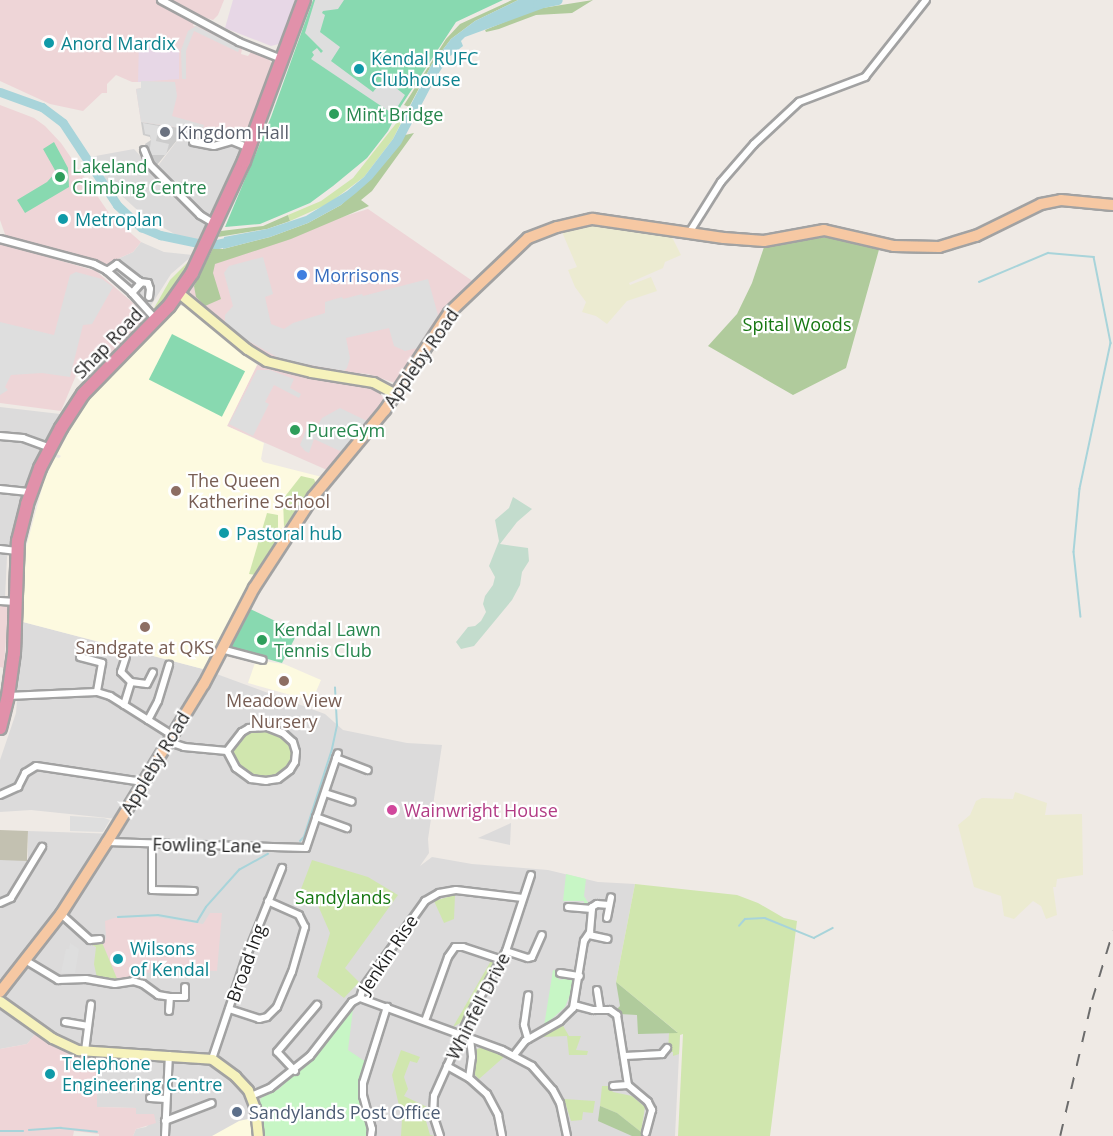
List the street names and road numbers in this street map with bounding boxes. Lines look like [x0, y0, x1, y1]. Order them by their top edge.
street label: Shap Road [69, 303, 147, 383]
street label: Appleby Road [379, 304, 463, 412]
street label: Appleby Road [116, 708, 194, 818]
street label: Fowling Lane [152, 833, 262, 857]
street label: Jenkin Rise [354, 911, 422, 997]
street label: Broad Ing [222, 921, 270, 1005]
street label: Whinfell Drive [442, 949, 514, 1063]

